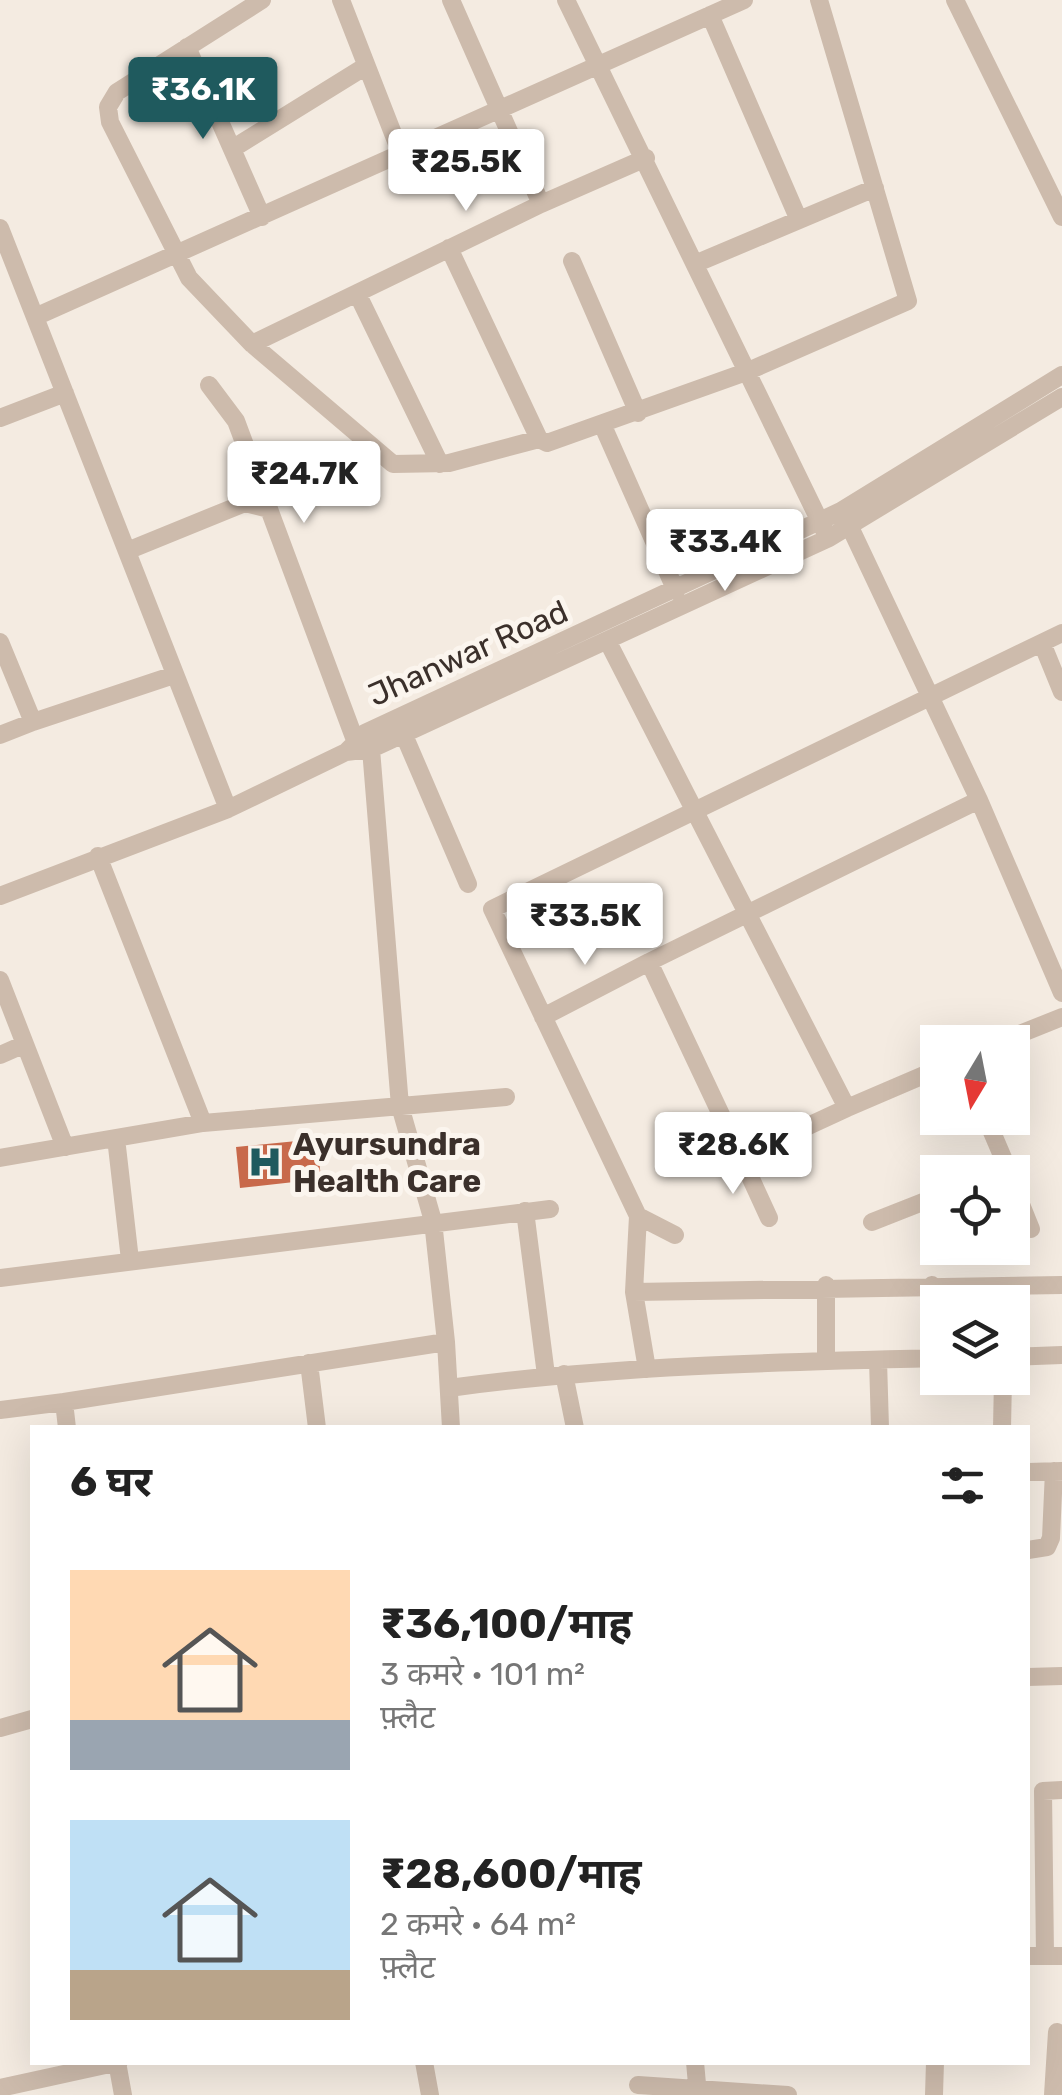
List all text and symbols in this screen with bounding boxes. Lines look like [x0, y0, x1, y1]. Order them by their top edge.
pin: ₹36.1K [122, 57, 284, 142]
text: ₹36.1K [150, 70, 256, 108]
pin: ₹25.5K [385, 129, 547, 214]
text: ₹25.5K [410, 142, 522, 180]
pin: ₹24.7K [223, 441, 385, 526]
text: ₹24.7K [249, 454, 359, 492]
pin: ₹33.4K [644, 509, 806, 594]
text: ₹33.4K [668, 522, 782, 560]
street label: Jhanwar Road [362, 592, 574, 714]
pin: ₹33.5K [504, 883, 666, 968]
text: ₹33.5K [529, 896, 641, 934]
north arrow [920, 1025, 1030, 1135]
map controls [920, 1025, 1030, 1395]
pin: ₹28.6K [652, 1112, 814, 1197]
place label: Ayursundra Health Care [293, 1125, 481, 1200]
text: ₹28.6K [677, 1125, 789, 1163]
hospital icon: Ayursundra Health Care [246, 1143, 284, 1181]
button: locate [920, 1155, 1030, 1265]
button: layers [920, 1285, 1030, 1395]
text: 6 घर [70, 1457, 152, 1507]
icon: filters [935, 1458, 990, 1513]
text: ₹36,100/माह [380, 1599, 632, 1649]
icon: home [150, 1610, 270, 1730]
text: 3 कमरे · 101 m² [380, 1655, 585, 1693]
text: फ़्लैट [380, 1698, 435, 1736]
text: ₹28,600/माह [380, 1849, 642, 1899]
icon: home [150, 1860, 270, 1980]
text: 2 कमरे · 64 m² [380, 1905, 576, 1943]
text: फ़्लैट [380, 1948, 435, 1986]

